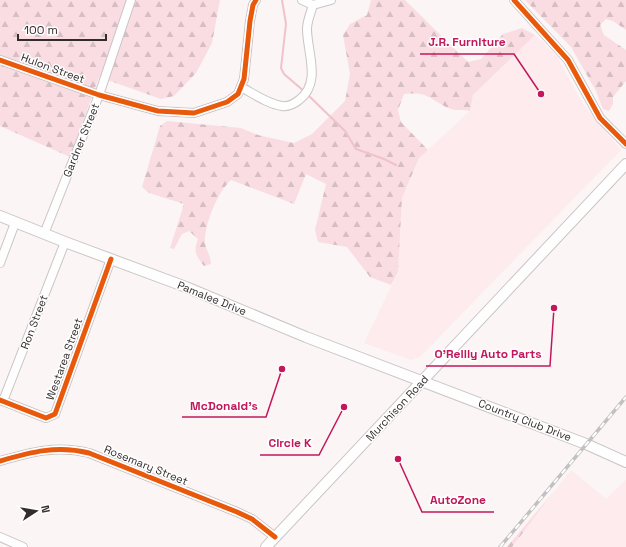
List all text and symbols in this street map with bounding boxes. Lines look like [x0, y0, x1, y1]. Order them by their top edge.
scale bar [18, 16, 106, 42]
text: 100 m [24, 22, 58, 38]
callout: J.R. Furniture [420, 30, 514, 54]
text: J.R. Furniture [428, 34, 506, 50]
street label: Hulon Street [19, 50, 87, 86]
street label: Gardner Street [60, 101, 102, 179]
street label: Pamalee Drive [175, 278, 249, 318]
street label: Ron Street [17, 293, 51, 351]
street label: Westarea Street [43, 316, 85, 402]
callout: O'Reilly Auto Parts [426, 342, 550, 366]
text: O'Reilly Auto Parts [434, 346, 542, 362]
street label: Murchison Road [363, 372, 431, 444]
callout: McDonald's [182, 393, 266, 417]
street label: Country Club Drive [476, 396, 574, 444]
text: McDonald's [190, 398, 258, 414]
callout: Circle K [260, 431, 319, 455]
text: Circle K [268, 435, 312, 451]
street label: Rosemary Street [102, 442, 190, 488]
callout: AutoZone [422, 488, 494, 512]
north arrow [16, 491, 56, 531]
text: AutoZone [430, 492, 486, 508]
text: N [38, 504, 53, 514]

